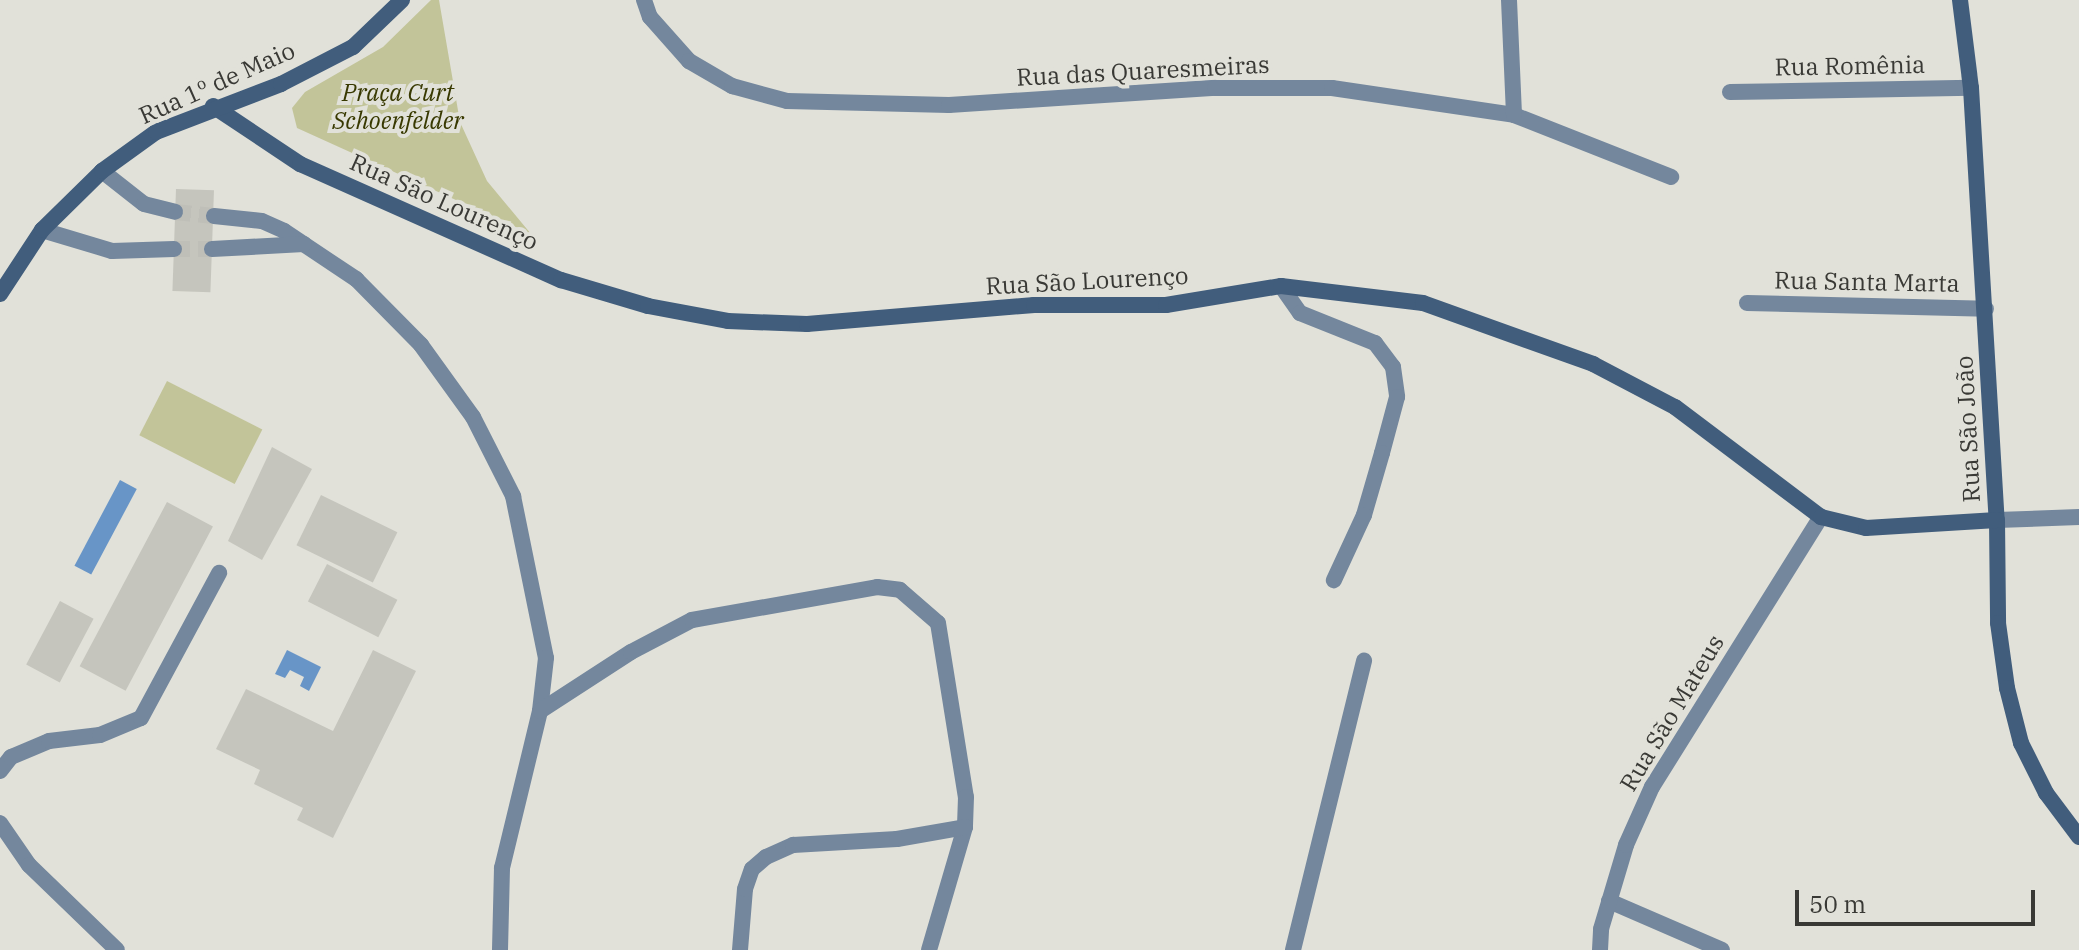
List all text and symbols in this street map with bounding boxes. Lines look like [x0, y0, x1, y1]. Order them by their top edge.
street label: Rua 1º de Maio [135, 36, 299, 130]
street label: Rua das Quaresmeiras [1016, 50, 1270, 92]
street label: Rua Romênia [1774, 50, 1926, 82]
park label: Praça Curt Schoenfelder [332, 79, 464, 135]
street label: Rua São Lourenço [345, 148, 543, 256]
street label: Rua São Lourenço [985, 261, 1189, 301]
street label: Rua Santa Marta [1774, 266, 1960, 298]
street label: Rua São João [1950, 355, 1986, 503]
street label: Rua São Mateus [1614, 629, 1730, 797]
scale bar [1799, 874, 2039, 924]
text: 50 m [1809, 888, 1866, 920]

